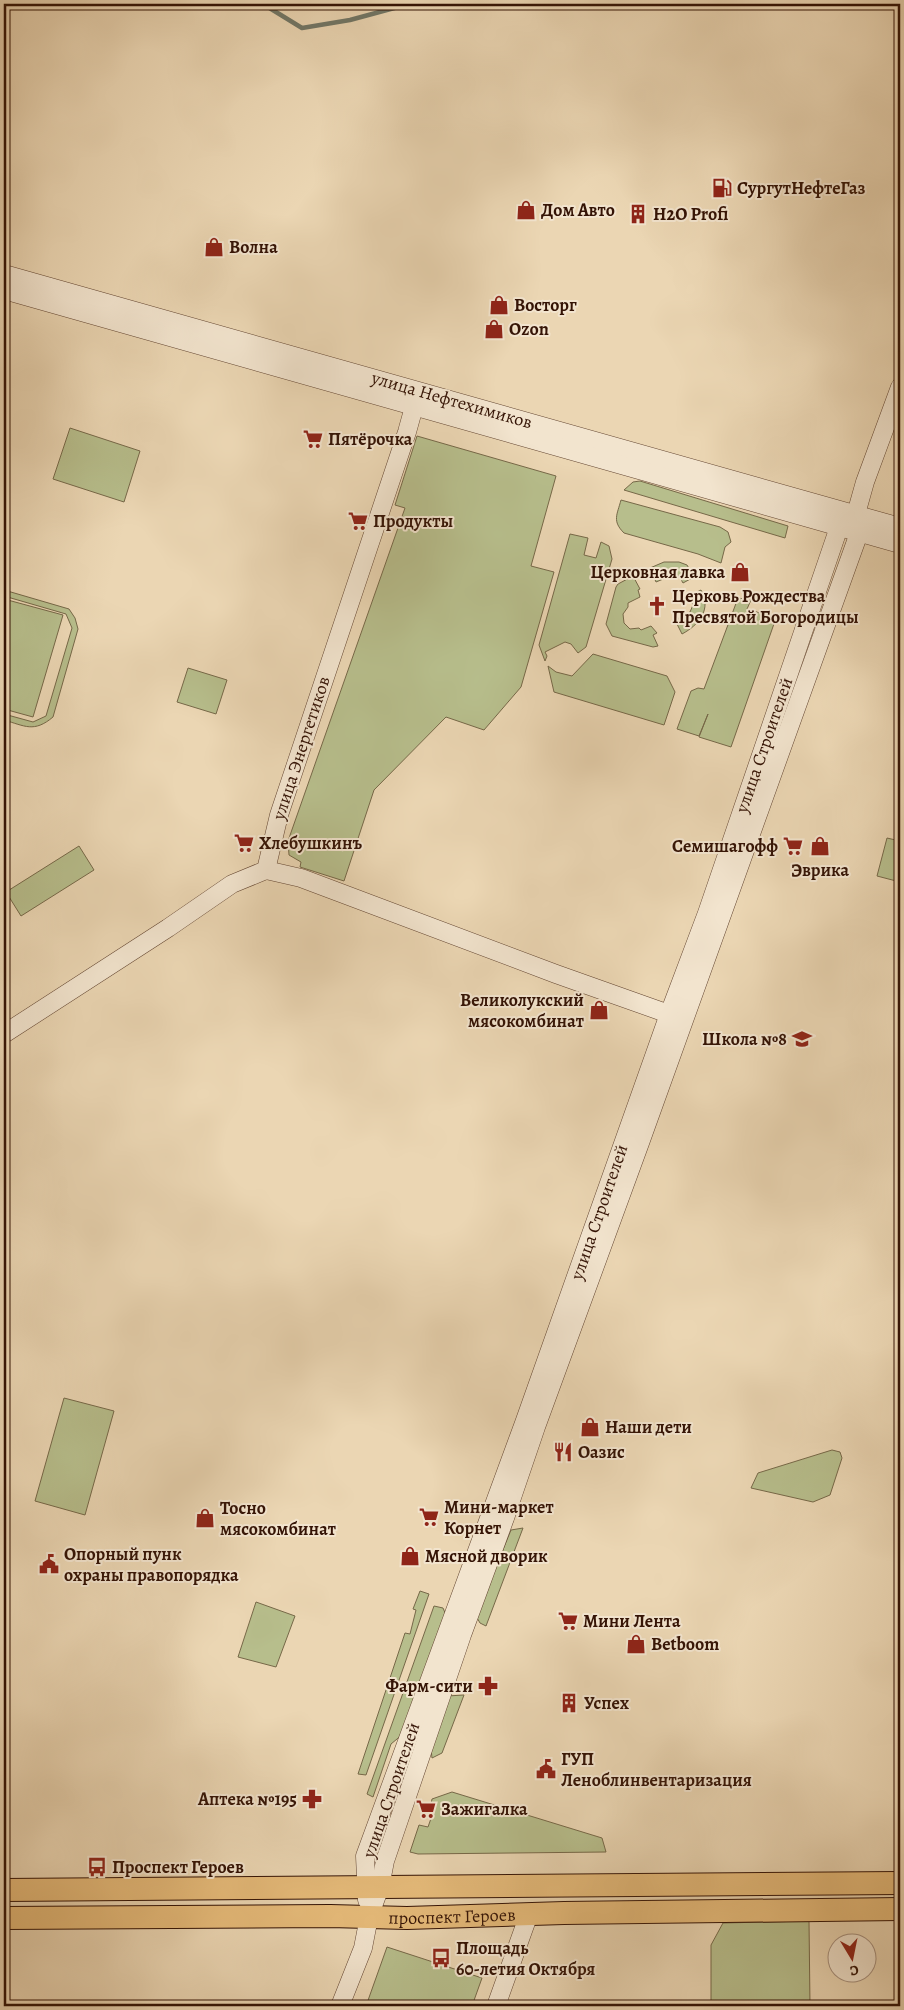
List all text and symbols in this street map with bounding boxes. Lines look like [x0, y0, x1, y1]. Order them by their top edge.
place label: СургутНефтеГаз [737, 176, 866, 200]
fuel station icon: СургутНефтеГаз [711, 177, 733, 199]
place label: Дом Авто [541, 198, 615, 222]
shop icon: Дом Авто [515, 199, 537, 221]
place label: H2O Profi [653, 202, 728, 226]
building icon: H2O Profi [627, 203, 649, 225]
place label: Волна [229, 235, 278, 259]
shop icon: Волна [203, 236, 225, 258]
place label: Восторг [514, 293, 577, 317]
shop icon: Восторг [488, 294, 510, 316]
place label: Ozon [509, 317, 549, 341]
shop icon: Ozon [483, 318, 505, 340]
street label: улица Нефтехимиков [368, 365, 535, 434]
place label: Пятёрочка [328, 427, 413, 451]
supermarket icon: Пятёрочка [302, 428, 324, 450]
place label: Продукты [373, 509, 453, 533]
supermarket icon: Продукты [347, 510, 369, 532]
place label: Церковная лавка [590, 560, 725, 584]
shop icon: Церковная лавка [729, 561, 751, 583]
place label: Церковь Рождества Пресвятой Богородицы [672, 584, 859, 629]
church icon: Церковь Рождества Пресвятой Богородицы [646, 595, 668, 617]
street label: улица Энергетиков [266, 673, 336, 824]
street label: улица Строителей [729, 674, 798, 817]
place label: Хлебушкинъ [259, 831, 363, 855]
supermarket icon: Хлебушкинъ [233, 832, 255, 854]
place label: Семишагофф [672, 834, 778, 858]
supermarket icon: Семишагофф [782, 835, 804, 857]
shop icon: Эврика [809, 835, 831, 857]
place label: Эврика [791, 858, 850, 882]
place label: Великолукский мясокомбинат [460, 988, 584, 1033]
shop icon: Великолукский мясокомбинат [588, 999, 610, 1021]
place label: Школа №8 [702, 1027, 787, 1051]
school or university icon: Школа №8 [791, 1028, 813, 1050]
street label: улица Строителей [564, 1141, 633, 1284]
place label: Наши дети [605, 1415, 692, 1439]
shop icon: Наши дети [579, 1416, 601, 1438]
place label: Оазис [578, 1440, 625, 1464]
restaurant icon: Оазис [552, 1441, 574, 1463]
place label: Мини-маркет Корнет [444, 1495, 554, 1540]
place label: Тосно мясокомбинат [220, 1496, 336, 1541]
supermarket icon: Мини-маркет Корнет [418, 1506, 440, 1528]
shop icon: Тосно мясокомбинат [194, 1507, 216, 1529]
place label: Опорный пунк охраны правопорядка [64, 1542, 239, 1587]
place label: Мясной дворик [425, 1544, 548, 1568]
shop icon: Мясной дворик [399, 1545, 421, 1567]
public building icon: Опорный пунк охраны правопорядка [38, 1553, 60, 1575]
place label: Мини Лента [583, 1609, 681, 1633]
supermarket icon: Мини Лента [557, 1610, 579, 1632]
place label: Betboom [651, 1632, 719, 1656]
shop icon: Betboom [625, 1633, 647, 1655]
place label: Фарм-сити [385, 1674, 473, 1698]
pharmacy icon: Фарм-сити [477, 1675, 499, 1697]
place label: Успех [584, 1691, 630, 1715]
building icon: Успех [558, 1692, 580, 1714]
street label: улица Строителей [356, 1719, 425, 1862]
place label: ГУП Леноблинвентаризация [561, 1747, 752, 1792]
public building icon: ГУП Леноблинвентаризация [535, 1758, 557, 1780]
place label: Аптека №195 [197, 1787, 297, 1811]
pharmacy icon: Аптека №195 [301, 1788, 323, 1810]
place label: Зажигалка [441, 1797, 528, 1821]
supermarket icon: Зажигалка [415, 1798, 437, 1820]
place label: Проспект Героев [112, 1855, 244, 1879]
bus stop icon: Проспект Героев [86, 1856, 108, 1878]
street label: проспект Героев [388, 1903, 516, 1930]
north arrow [826, 1932, 876, 1982]
place label: Площадь 60-летия Октября [456, 1936, 595, 1981]
bus stop icon: Площадь 60-летия Октября [430, 1947, 452, 1969]
text: С [848, 1960, 860, 1980]

